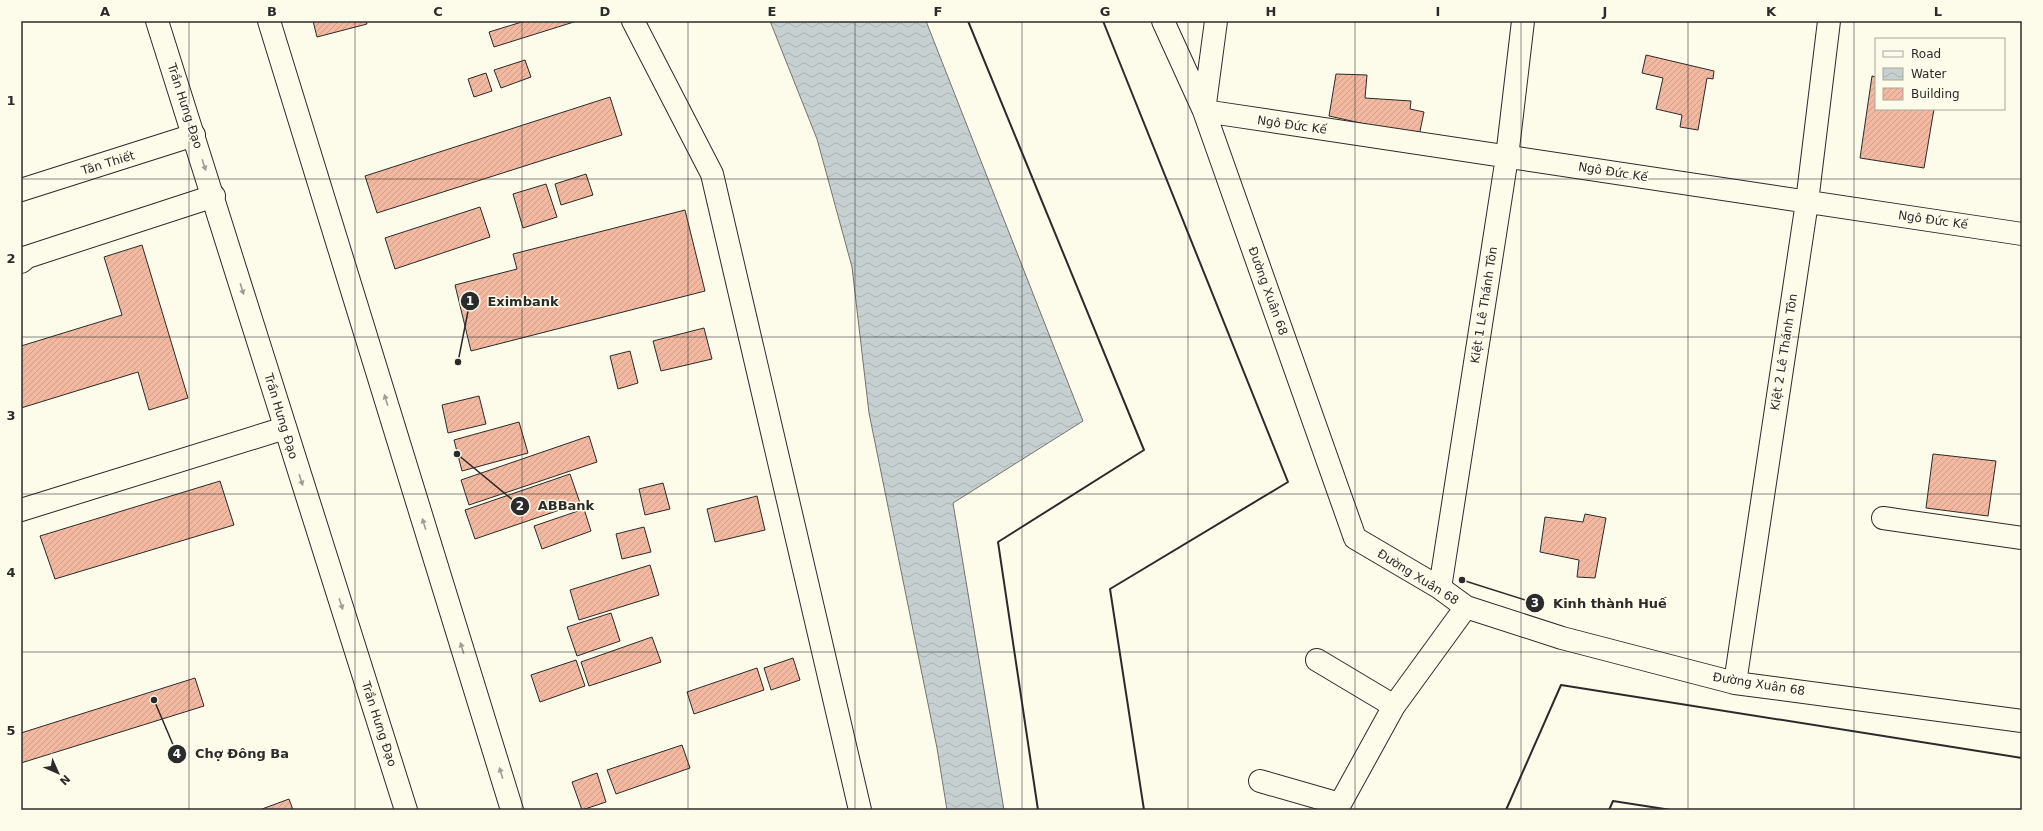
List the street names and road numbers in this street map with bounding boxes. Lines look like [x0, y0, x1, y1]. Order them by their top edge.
street label: Trần Hưng Đạo [164, 61, 205, 150]
street label: Ngô Đức Kế [1256, 113, 1328, 137]
street label: Tân Thiết [79, 148, 137, 178]
street label: Ngô Đức Kế [1577, 160, 1649, 185]
street label: Ngô Đức Kế [1897, 208, 1969, 232]
street label: Đường Xuân 68 [1245, 245, 1291, 337]
street label: Kiệt 1 Lê Thánh Tôn [1468, 246, 1500, 364]
street label: Kiệt 2 Lê Thánh Tôn [1768, 293, 1800, 411]
street label: Trần Hưng Đạo [261, 370, 301, 461]
street label: Đường Xuân 68 [1375, 546, 1461, 608]
street label: Đường Xuân 68 [1712, 670, 1806, 698]
street label: Trần Hưng Đạo [358, 679, 399, 768]

